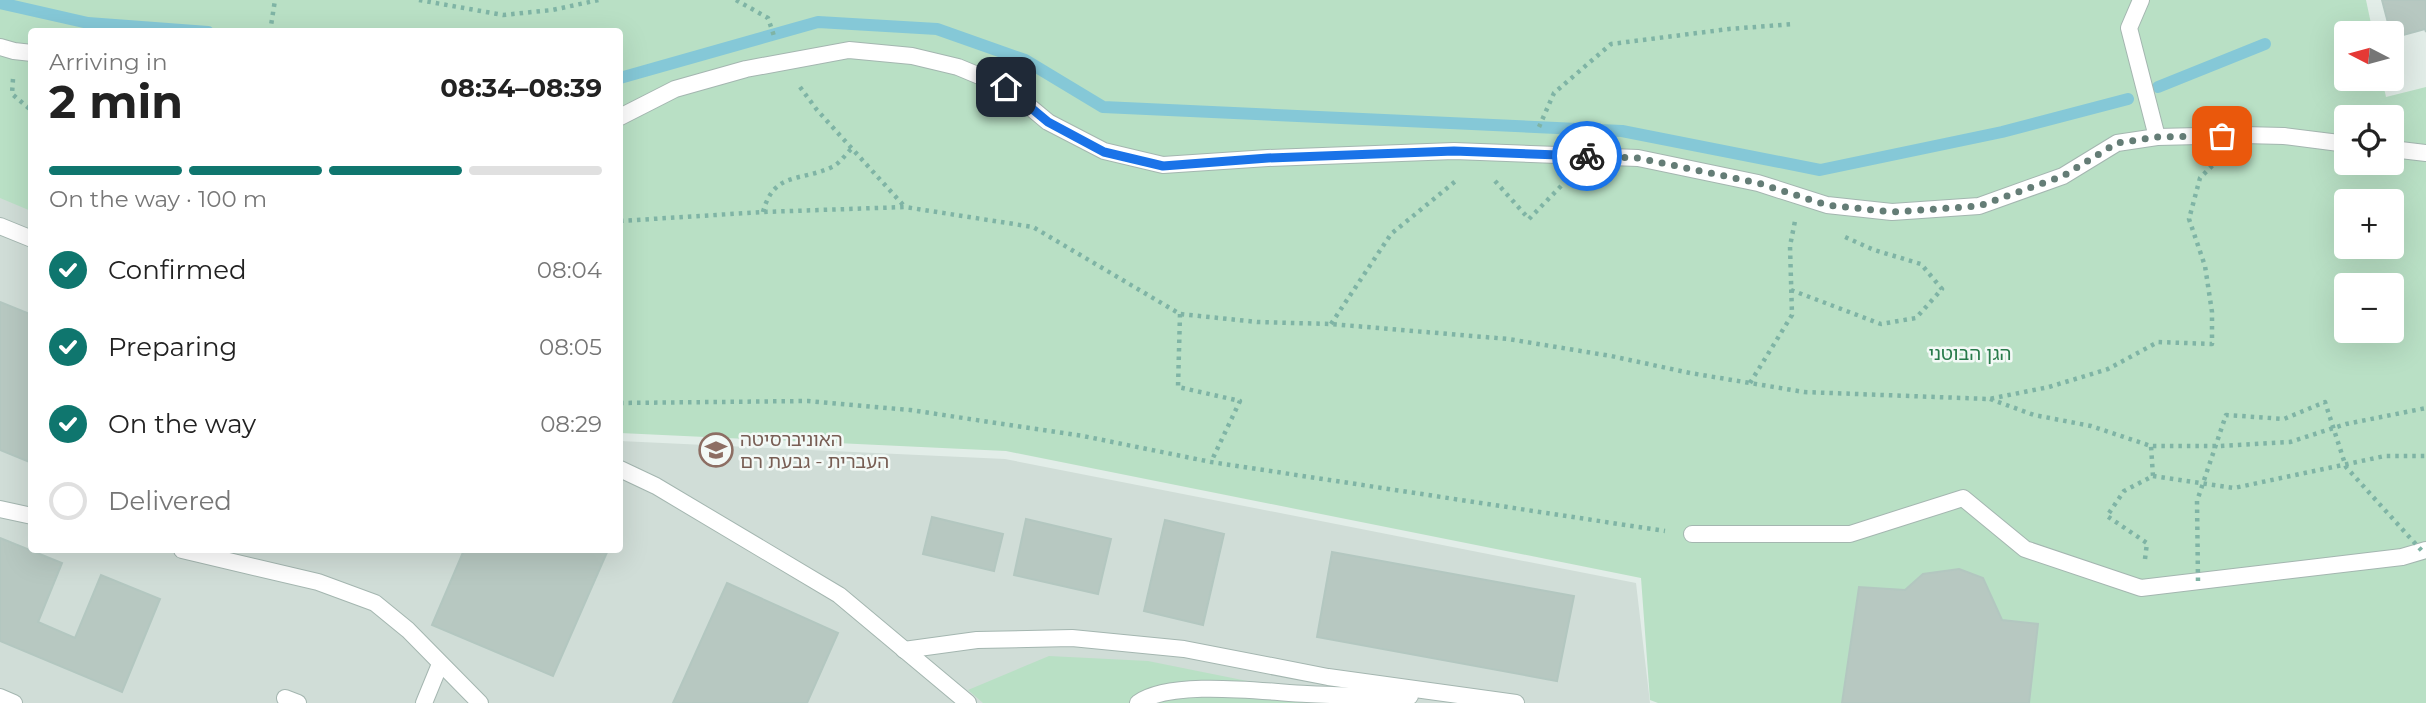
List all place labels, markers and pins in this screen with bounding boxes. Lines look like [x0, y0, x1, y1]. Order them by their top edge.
pin [976, 57, 1036, 117]
pin [2192, 106, 2252, 166]
place label: האוניברסיטה העברית - גבעת רם [740, 428, 889, 473]
school or university icon: האוניברסיטה העברית - גבעת רם [697, 431, 735, 469]

